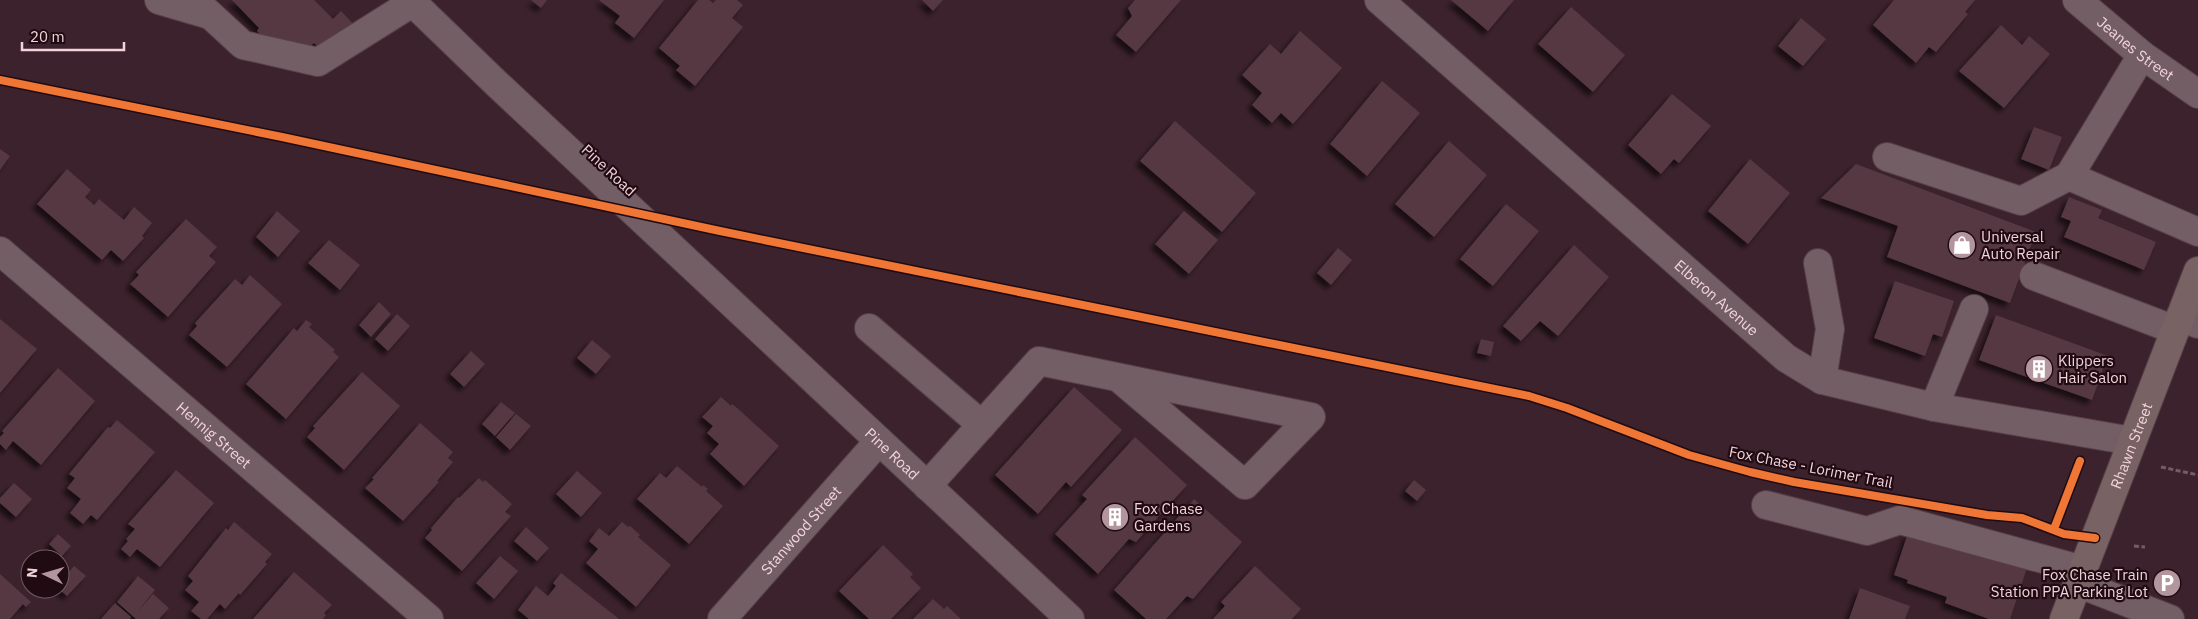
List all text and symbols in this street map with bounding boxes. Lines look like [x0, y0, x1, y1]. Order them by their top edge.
street label: Jeanes Street [2093, 12, 2178, 84]
scale bar [22, 20, 125, 52]
text: 20 m [30, 27, 65, 46]
street label: Pine Road [578, 140, 640, 200]
place label: Universal Auto Repair [1981, 227, 2060, 263]
shop icon: Universal Auto Repair [1947, 230, 1977, 260]
street label: Elberon Avenue [1671, 255, 1763, 339]
place label: Klippers Hair Salon [2058, 351, 2127, 387]
building icon: Klippers Hair Salon [2024, 354, 2054, 384]
street label: Hennig Street [173, 397, 255, 472]
street label: Rhawn Street [2106, 400, 2156, 491]
street label: Pine Road [861, 423, 924, 483]
street label: Fox Chase - Lorimer Trail [1728, 442, 1894, 492]
street label: Stanwood Street [756, 481, 845, 578]
place label: Fox Chase Gardens [1134, 499, 1203, 535]
building icon: Fox Chase Gardens [1100, 502, 1130, 532]
north arrow [20, 549, 70, 599]
place label: Fox Chase Train Station PPA Parking Lot [1991, 565, 2148, 601]
text: N [23, 567, 41, 579]
parking icon: Fox Chase Train Station PPA Parking Lot [2152, 568, 2182, 598]

